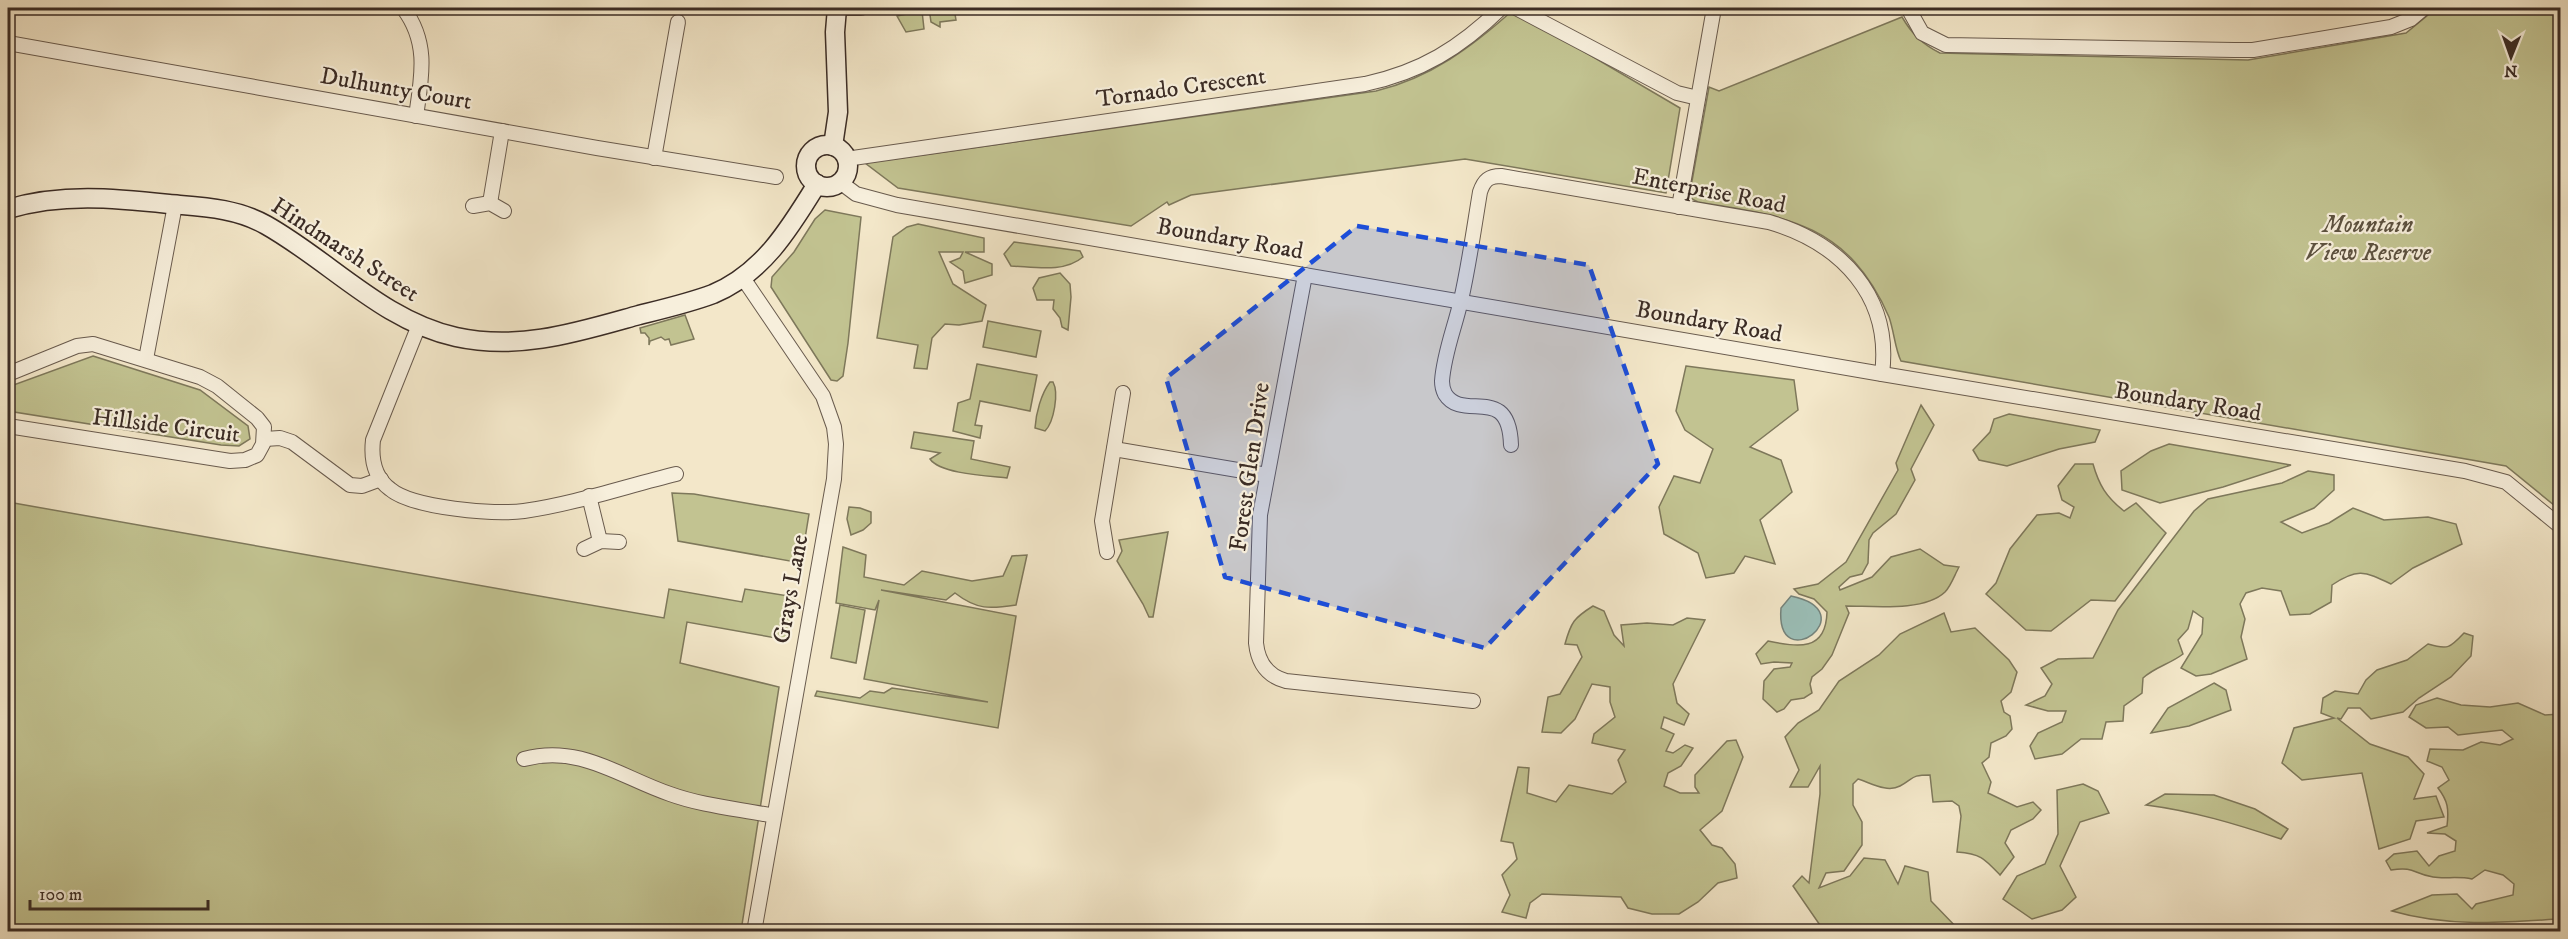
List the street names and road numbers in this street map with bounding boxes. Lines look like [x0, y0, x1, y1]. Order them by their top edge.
street label: Dulhunty Court [318, 61, 474, 117]
street label: Tornado Crescent [1094, 61, 1268, 115]
street label: Enterprise Road [1630, 161, 1788, 221]
street label: Hindmarsh Street [265, 191, 425, 309]
street label: Boundary Road [1154, 211, 1306, 267]
street label: Boundary Road [1633, 294, 1785, 350]
street label: Boundary Road [2112, 376, 2264, 428]
street label: Forest Glen Drive [1223, 381, 1277, 553]
street label: Hillside Circuit [90, 402, 242, 450]
street label: Grays Lane [767, 532, 815, 646]

